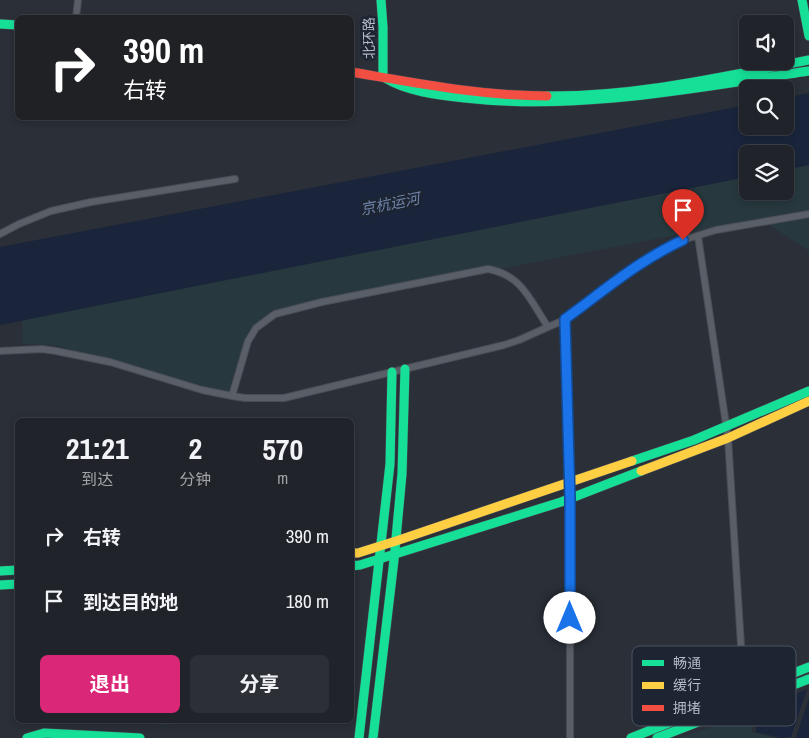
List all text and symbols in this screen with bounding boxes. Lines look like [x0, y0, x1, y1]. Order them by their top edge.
map controls [739, 15, 794, 200]
button: sound [739, 15, 794, 70]
street label: 北环路 [360, 17, 378, 59]
text: 390 m [123, 27, 204, 74]
icon: right [40, 35, 105, 100]
text: 右转 [123, 75, 167, 105]
button: search [739, 80, 794, 135]
button: layers [739, 145, 794, 200]
water label: 京杭运河 [358, 187, 424, 220]
pin [662, 189, 704, 240]
icon: arrive [669, 196, 697, 224]
text: 21:21 [66, 428, 129, 468]
text: 2 [189, 428, 202, 468]
text: 570 [262, 429, 303, 469]
text: m [277, 467, 288, 489]
text: 到达 [81, 468, 113, 490]
text: 分钟 [179, 468, 211, 490]
icon: right [40, 522, 68, 550]
text: 390 m [286, 523, 329, 549]
text: 右转 [83, 524, 121, 550]
icon: arrive [40, 587, 68, 615]
text: 180 m [286, 588, 329, 614]
text: 到达目的地 [83, 589, 178, 615]
position arrow [543, 591, 595, 643]
legend [632, 646, 796, 726]
text: 畅通 [673, 654, 701, 672]
button: 退出 [40, 655, 180, 713]
button: 分享 [190, 655, 329, 713]
text: 缓行 [673, 676, 701, 694]
text: 拥堵 [673, 699, 701, 717]

